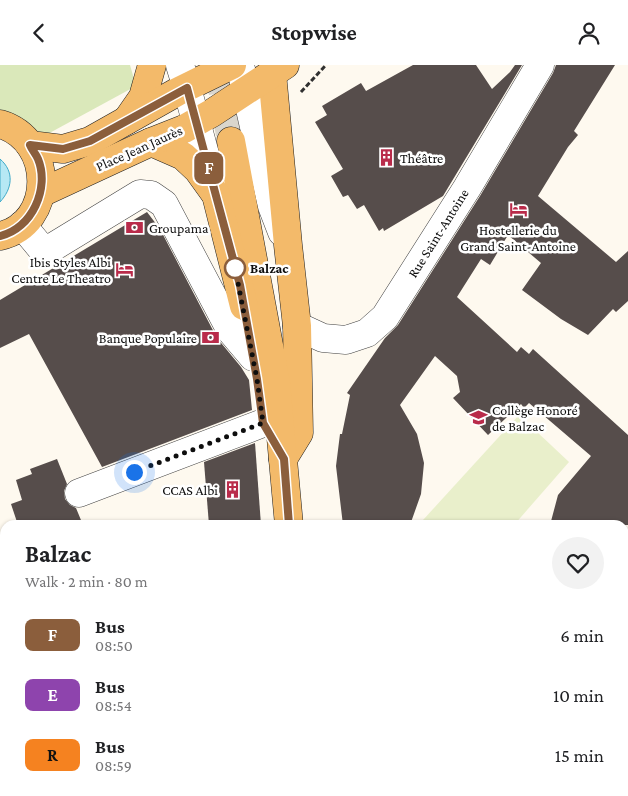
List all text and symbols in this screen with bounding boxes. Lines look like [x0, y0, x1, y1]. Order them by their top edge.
icon: back [25, 19, 53, 47]
icon: person [575, 19, 603, 47]
text: Stopwise [271, 20, 357, 45]
street label: Place Jean Jaurès [93, 122, 185, 174]
building icon: Théâtre [376, 148, 396, 168]
place label: Théâtre [400, 150, 443, 166]
line badge: F [193, 152, 225, 184]
text: F [204, 158, 214, 178]
street label: Rue Saint-Antoine [404, 186, 472, 280]
hotel icon: Hostellerie du Grand Saint-Antoine [508, 200, 528, 220]
bank icon: Groupama [125, 218, 145, 238]
place label: Groupama [149, 220, 209, 236]
place label: Hostellerie du Grand Saint-Antoine [460, 222, 576, 254]
place label: Ibis Styles Albi Centre Le Theatro [11, 254, 111, 286]
marker: Balzac [224, 257, 246, 279]
hotel icon: Ibis Styles Albi Centre Le Theatro [115, 260, 135, 280]
place label: Balzac [250, 260, 289, 276]
bank icon: Banque Populaire [201, 328, 221, 348]
place label: Banque Populaire [99, 330, 197, 346]
place label: Collège Honoré de Balzac [492, 402, 578, 434]
school or university icon: Collège Honoré de Balzac [468, 408, 488, 428]
your location [122, 460, 147, 485]
building icon: CCAS Albi [222, 480, 242, 500]
place label: CCAS Albi [162, 482, 218, 498]
button: heart [552, 537, 604, 589]
text: Balzac [25, 540, 91, 567]
text: Walk · 2 min · 80 m [25, 573, 148, 590]
text: Bus [95, 616, 125, 637]
text: F [48, 625, 57, 645]
text: 6 min [560, 625, 604, 646]
text: 08:50 [95, 637, 133, 654]
text: Bus [95, 676, 125, 697]
text: E [47, 685, 58, 705]
text: 10 min [553, 685, 604, 706]
text: 08:54 [95, 697, 132, 714]
text: Bus [95, 736, 125, 757]
text: R [47, 745, 58, 765]
text: 15 min [555, 745, 604, 766]
text: 08:59 [95, 757, 132, 774]

